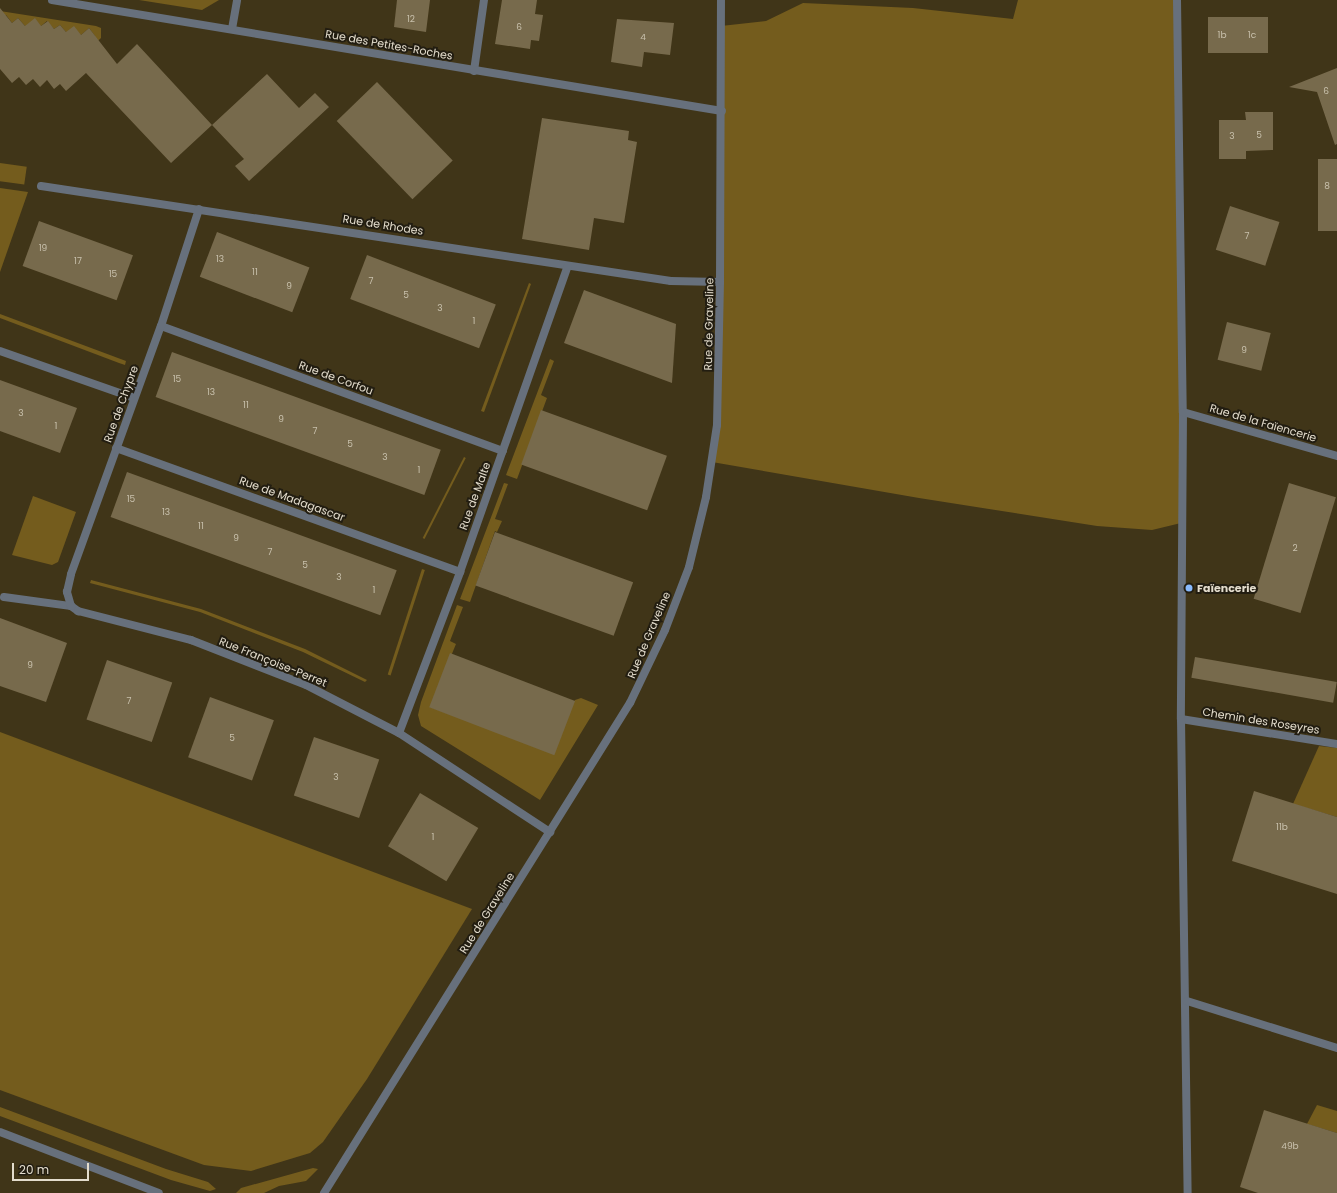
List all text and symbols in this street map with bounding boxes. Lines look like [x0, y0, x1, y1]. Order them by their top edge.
house number: 12 [407, 14, 415, 24]
house number: 6 [516, 22, 522, 32]
street label: Rue des Petites-Roches [324, 27, 454, 63]
house number: 1b [1218, 30, 1226, 40]
house number: 1c [1248, 30, 1256, 40]
house number: 4 [640, 32, 646, 42]
house number: 6 [1323, 86, 1329, 96]
house number: 5 [1256, 130, 1262, 140]
house number: 3 [1229, 131, 1235, 141]
house number: 8 [1324, 181, 1330, 191]
street label: Rue de Rhodes [342, 212, 424, 238]
house number: 7 [1245, 231, 1249, 241]
house number: 19 [39, 243, 47, 253]
house number: 13 [216, 254, 224, 264]
house number: 17 [74, 256, 82, 266]
house number: 11 [252, 267, 258, 277]
house number: 15 [109, 269, 117, 279]
house number: 7 [369, 276, 373, 286]
street label: Rue de Graveline [702, 277, 716, 371]
house number: 9 [286, 281, 292, 291]
house number: 5 [403, 290, 409, 300]
house number: 3 [437, 303, 443, 313]
house number: 1 [473, 316, 475, 326]
house number: 9 [1241, 345, 1247, 355]
street label: Rue de Corfou [297, 358, 375, 398]
street label: Rue de Chypre [101, 364, 141, 444]
house number: 15 [173, 374, 181, 384]
house number: 13 [207, 387, 215, 397]
house number: 11 [243, 400, 249, 410]
street label: Rue de la Faïencerie [1208, 401, 1318, 445]
house number: 3 [18, 408, 24, 418]
house number: 9 [278, 414, 284, 424]
house number: 1 [55, 421, 57, 431]
house number: 7 [313, 426, 317, 436]
house number: 5 [347, 439, 353, 449]
house number: 3 [382, 452, 388, 462]
street label: Rue de Malte [457, 460, 493, 532]
house number: 1 [418, 465, 420, 475]
street label: Rue de Madagascar [237, 474, 347, 524]
house number: 15 [127, 494, 135, 504]
house number: 13 [162, 507, 170, 517]
house number: 11 [198, 521, 204, 531]
house number: 9 [233, 533, 239, 543]
house number: 2 [1292, 543, 1298, 553]
house number: 7 [268, 547, 272, 557]
house number: 5 [302, 560, 308, 570]
house number: 3 [336, 572, 342, 582]
place label: Faïencerie [1197, 581, 1256, 595]
marker: Faïencerie [1184, 583, 1194, 593]
house number: 1 [373, 585, 375, 595]
street label: Rue de Graveline [625, 590, 673, 680]
street label: Rue Françoise-Perret [217, 634, 329, 690]
house number: 9 [27, 660, 33, 670]
house number: 7 [127, 696, 131, 706]
street label: Chemin des Roseyres [1201, 705, 1321, 737]
house number: 5 [229, 733, 235, 743]
house number: 3 [333, 772, 339, 782]
house number: 11b [1276, 822, 1288, 832]
house number: 1 [432, 832, 434, 842]
street label: Rue de Graveline [457, 870, 517, 956]
house number: 49b [1281, 1141, 1299, 1151]
scale bar [14, 1155, 91, 1181]
text: 20 m [19, 1161, 49, 1178]

